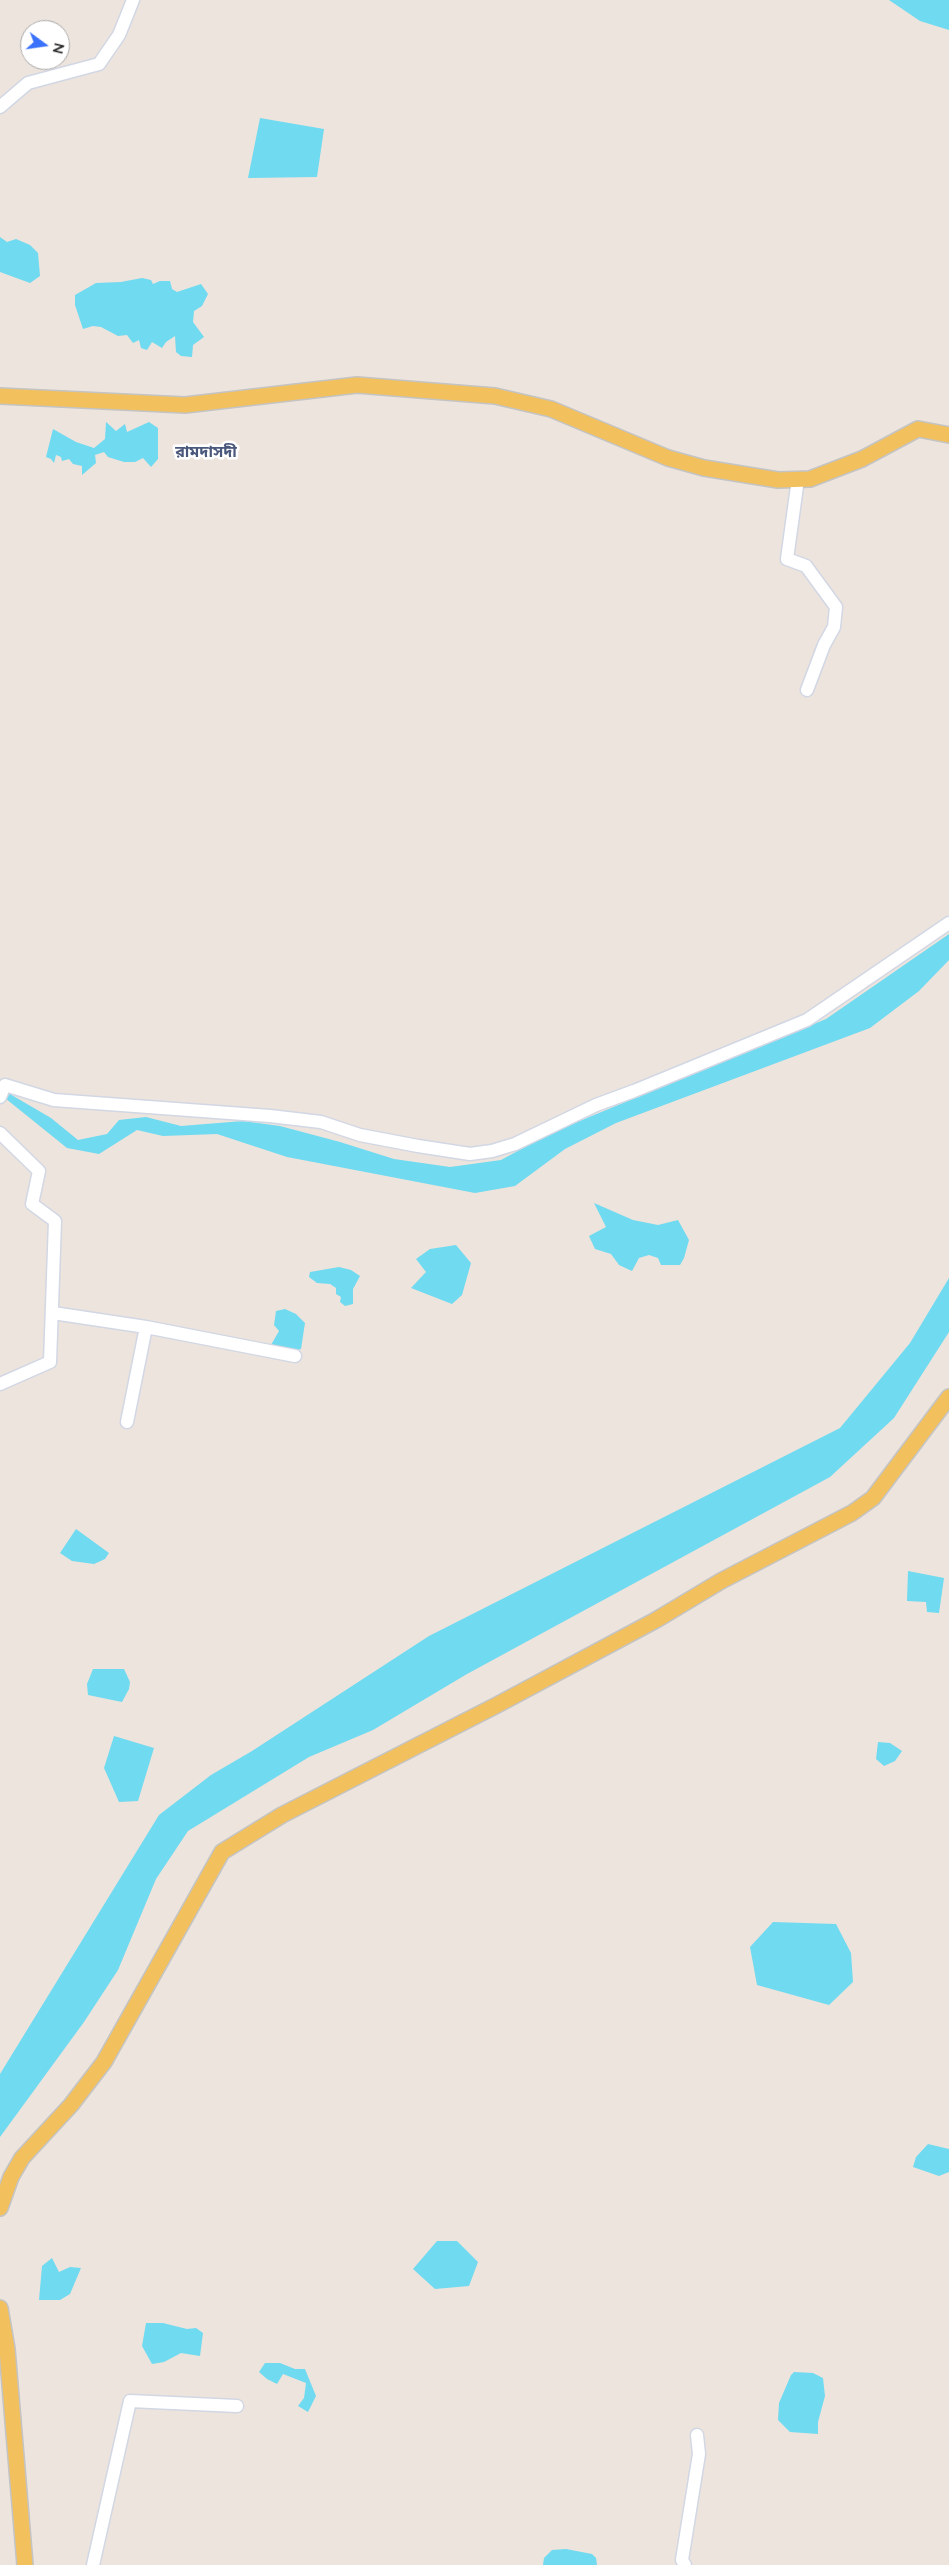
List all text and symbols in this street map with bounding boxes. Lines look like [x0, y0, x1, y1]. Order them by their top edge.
north arrow [20, 20, 70, 70]
text: N [49, 41, 69, 56]
district label: রামদাসদী [175, 442, 237, 462]

